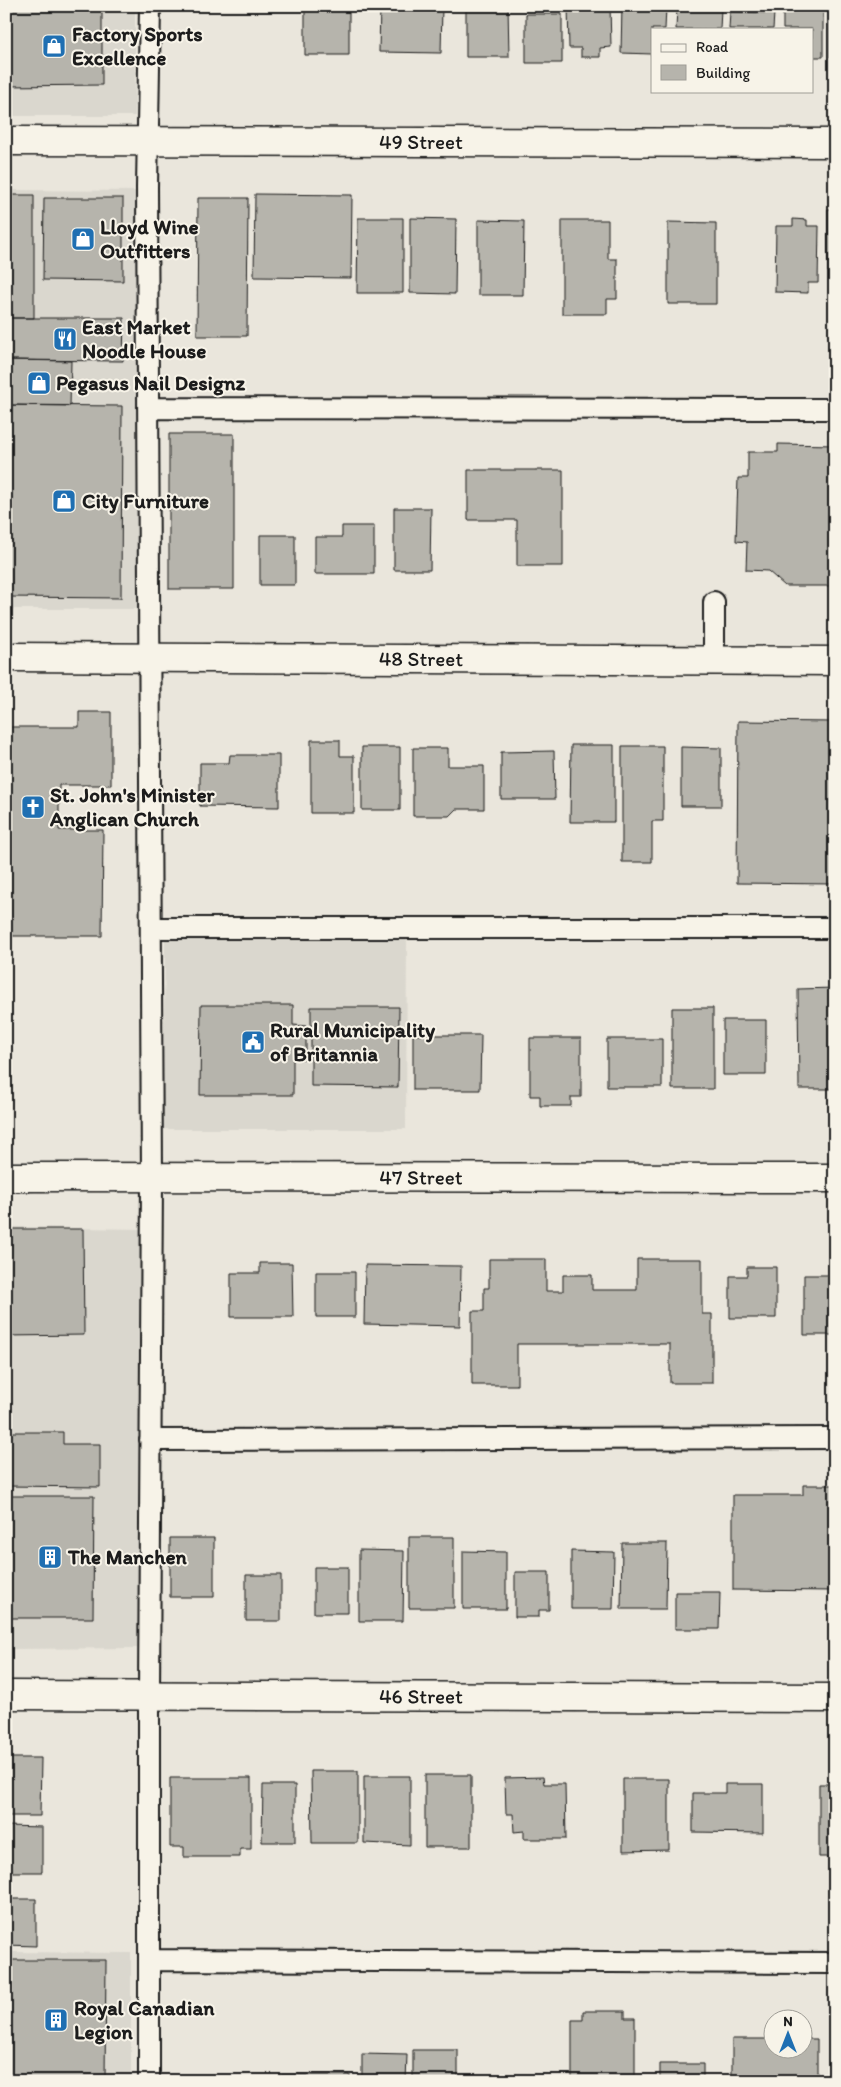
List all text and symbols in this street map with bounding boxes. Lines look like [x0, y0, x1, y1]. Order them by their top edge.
place label: Factory Sports Excellence [72, 21, 203, 70]
legend [651, 28, 814, 92]
shop icon: Factory Sports Excellence [41, 33, 67, 59]
text: Road [696, 38, 729, 56]
text: Building [696, 64, 750, 82]
street label: 49 Street [379, 129, 463, 154]
place label: Lloyd Wine Outfitters [100, 214, 199, 263]
shop icon: Lloyd Wine Outfitters [70, 226, 96, 252]
place label: East Market Noodle House [82, 314, 206, 363]
restaurant icon: East Market Noodle House [52, 326, 78, 352]
shop icon: Pegasus Nail Designz [26, 370, 52, 396]
place label: Pegasus Nail Designz [56, 370, 246, 396]
shop icon: City Furniture [51, 488, 77, 514]
place label: City Furniture [82, 488, 209, 514]
street label: 48 Street [379, 646, 463, 671]
place label: St. John's Minister Anglican Church [49, 782, 216, 832]
church icon: St. John's Minister Anglican Church [20, 794, 46, 820]
place label: Rural Municipality of Britannia [270, 1017, 435, 1066]
public building icon: Rural Municipality of Britannia [240, 1029, 266, 1055]
street label: 47 Street [379, 1164, 463, 1190]
building icon: The Manchen [37, 1544, 63, 1570]
place label: The Manchen [67, 1544, 188, 1569]
street label: 46 Street [379, 1683, 463, 1709]
place label: Royal Canadian Legion [74, 1995, 215, 2045]
building icon: Royal Canadian Legion [43, 2007, 69, 2033]
north arrow [764, 2010, 814, 2060]
text: N [783, 2013, 793, 2030]

